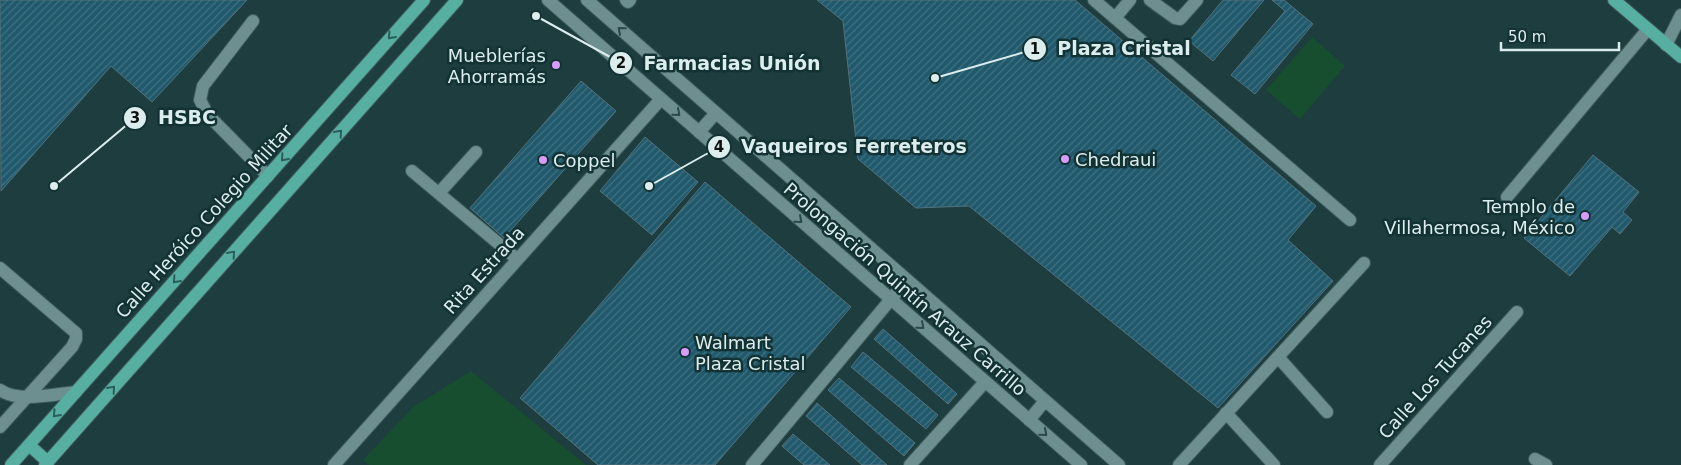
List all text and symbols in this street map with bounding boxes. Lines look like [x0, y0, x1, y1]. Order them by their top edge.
scale bar [1501, 20, 1618, 52]
one-way arrow [617, 27, 626, 36]
text: 50 m [1508, 28, 1546, 46]
one-way arrow [388, 31, 397, 40]
callout: Plaza Cristal [1023, 32, 1201, 66]
text: Plaza Cristal [1057, 37, 1191, 59]
text: 1 [1030, 40, 1040, 58]
place label: Mueblerías Ahorramás [448, 45, 546, 87]
callout: Farmacias Unión [609, 46, 831, 80]
text: Farmacias Unión [643, 52, 821, 74]
text: 2 [616, 54, 626, 72]
marker: Mueblerías Ahorramás [550, 59, 562, 71]
callout: HSBC [123, 101, 226, 135]
text: HSBC [158, 106, 216, 128]
one-way arrow [671, 107, 680, 116]
text: 3 [130, 109, 140, 127]
street label: Calle Heróico Colegio Militar [111, 119, 297, 322]
one-way arrow [334, 129, 343, 138]
callout: Vaqueiros Ferreteros [706, 130, 977, 164]
text: Vaqueiros Ferreteros [741, 135, 967, 157]
text: 4 [714, 138, 724, 156]
place label: Chedraui [1075, 149, 1156, 170]
place label: Coppel [553, 150, 616, 171]
one-way arrow [281, 152, 289, 161]
marker: Chedraui [1059, 153, 1071, 165]
marker: Coppel [537, 154, 549, 166]
street label: Prolongación Quintín Arauz Carrillo [780, 178, 1030, 400]
place label: Templo de Villahermosa, México [1384, 196, 1575, 238]
marker: Templo de Villahermosa, México [1579, 210, 1591, 222]
one-way arrow [794, 214, 803, 223]
street label: Rita Estrada [439, 222, 529, 318]
one-way arrow [226, 251, 235, 260]
one-way arrow [173, 274, 182, 283]
street label: Calle Los Tucanes [1374, 311, 1496, 443]
one-way arrow [916, 321, 925, 330]
place label: Walmart Plaza Cristal [695, 332, 806, 374]
marker: Walmart Plaza Cristal [679, 346, 691, 358]
one-way arrow [107, 386, 116, 395]
one-way arrow [53, 409, 62, 418]
one-way arrow [1039, 427, 1048, 436]

